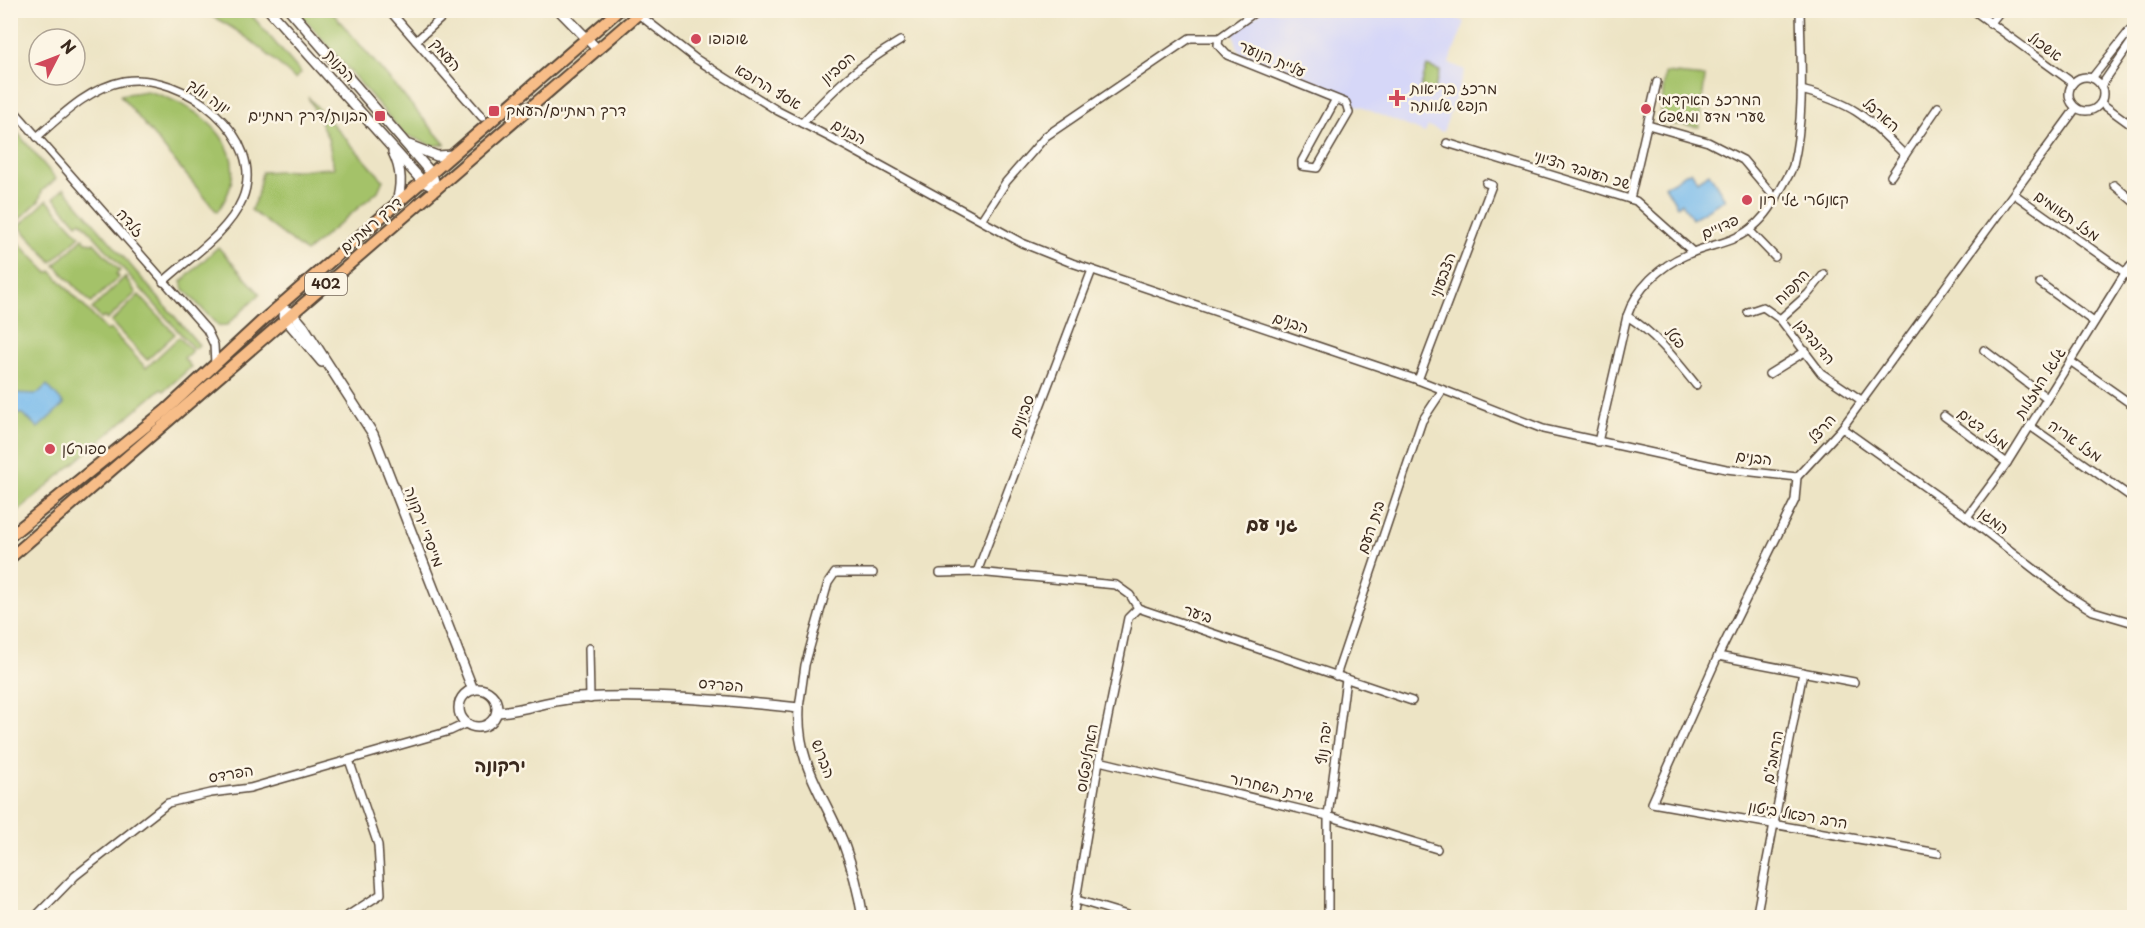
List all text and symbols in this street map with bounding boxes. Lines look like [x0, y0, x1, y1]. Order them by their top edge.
street label: אשכול [2024, 25, 2068, 66]
place label: שופופו [708, 26, 748, 49]
north arrow [27, 27, 87, 87]
street label: העמק [426, 32, 468, 76]
marker: שופופו [689, 32, 703, 46]
street label: עליית הנוער [1236, 33, 1310, 82]
text: N [56, 34, 82, 59]
street label: הבנות [320, 43, 362, 87]
street label: הסביון [814, 45, 860, 89]
street label: אסף הרופא [731, 57, 806, 115]
street label: יונה וולך [183, 72, 236, 119]
place label: מרכז בריאות הנפש שלוותה [1409, 76, 1497, 116]
place label: המרכז האקדמי שערי מדע ומשפט [1658, 87, 1766, 127]
marker: מרכז בריאות הנפש שלוותה [1388, 89, 1406, 107]
street label: הארבל [1858, 91, 1906, 137]
place label: דרך רמתיים/העמק [506, 98, 626, 121]
marker: המרכז האקדמי שערי מדע ומשפט [1639, 102, 1653, 116]
place label: הבנות/דרך רמתיים [248, 103, 368, 126]
marker: דרך רמתיים/העמק [487, 104, 501, 118]
marker: הבנות/דרך רמתיים [373, 109, 387, 123]
street label: הבנים [828, 112, 871, 150]
street label: שכ העובד הציוני [1531, 143, 1634, 194]
street label: מזל תאומים [2030, 184, 2105, 246]
place label: קאנטרי גלי רון [1759, 187, 1849, 210]
street label: דרך רמתיים [334, 190, 406, 258]
marker: קאנטרי גלי רון [1740, 193, 1754, 207]
street label: זלדה [112, 202, 150, 242]
street label: פדויים [1697, 207, 1742, 244]
street label: הצבעוני [1422, 248, 1461, 301]
street label: התפוח [1768, 263, 1814, 309]
road number: 402 [305, 273, 347, 295]
street label: הבנים [1270, 305, 1313, 338]
street label: הדובדבן [1790, 313, 1842, 369]
street label: פטל [1660, 321, 1692, 353]
street label: גלגל המזלות [2007, 342, 2070, 423]
street label: סביונים [1002, 391, 1039, 440]
street label: מזל דגים [1953, 401, 2014, 454]
street label: הרצל [1801, 408, 1840, 448]
street label: מזל אריה [2044, 413, 2108, 467]
place label: ספורטן [62, 436, 107, 459]
marker: ספורטן [43, 442, 57, 456]
street label: הבנים [1735, 443, 1774, 470]
street label: מייסדי ירקונה [399, 483, 451, 570]
street label: בית העם [1350, 497, 1389, 556]
street label: המגן [1975, 501, 2015, 539]
district label: גני עם [1246, 510, 1298, 537]
street label: ביער [1181, 597, 1216, 628]
street label: הפרדס [698, 670, 745, 697]
street label: יפה נוף [1308, 720, 1337, 766]
street label: האקליפטוס [1068, 722, 1103, 794]
street label: הרמב"ם [1755, 728, 1788, 785]
street label: הברוש [806, 736, 842, 781]
district label: ירקונה [474, 751, 526, 778]
street label: הפרדס [206, 757, 255, 788]
street label: שירת השחרור [1228, 766, 1317, 808]
street label: הרב רפאל ביטון [1747, 793, 1850, 834]

